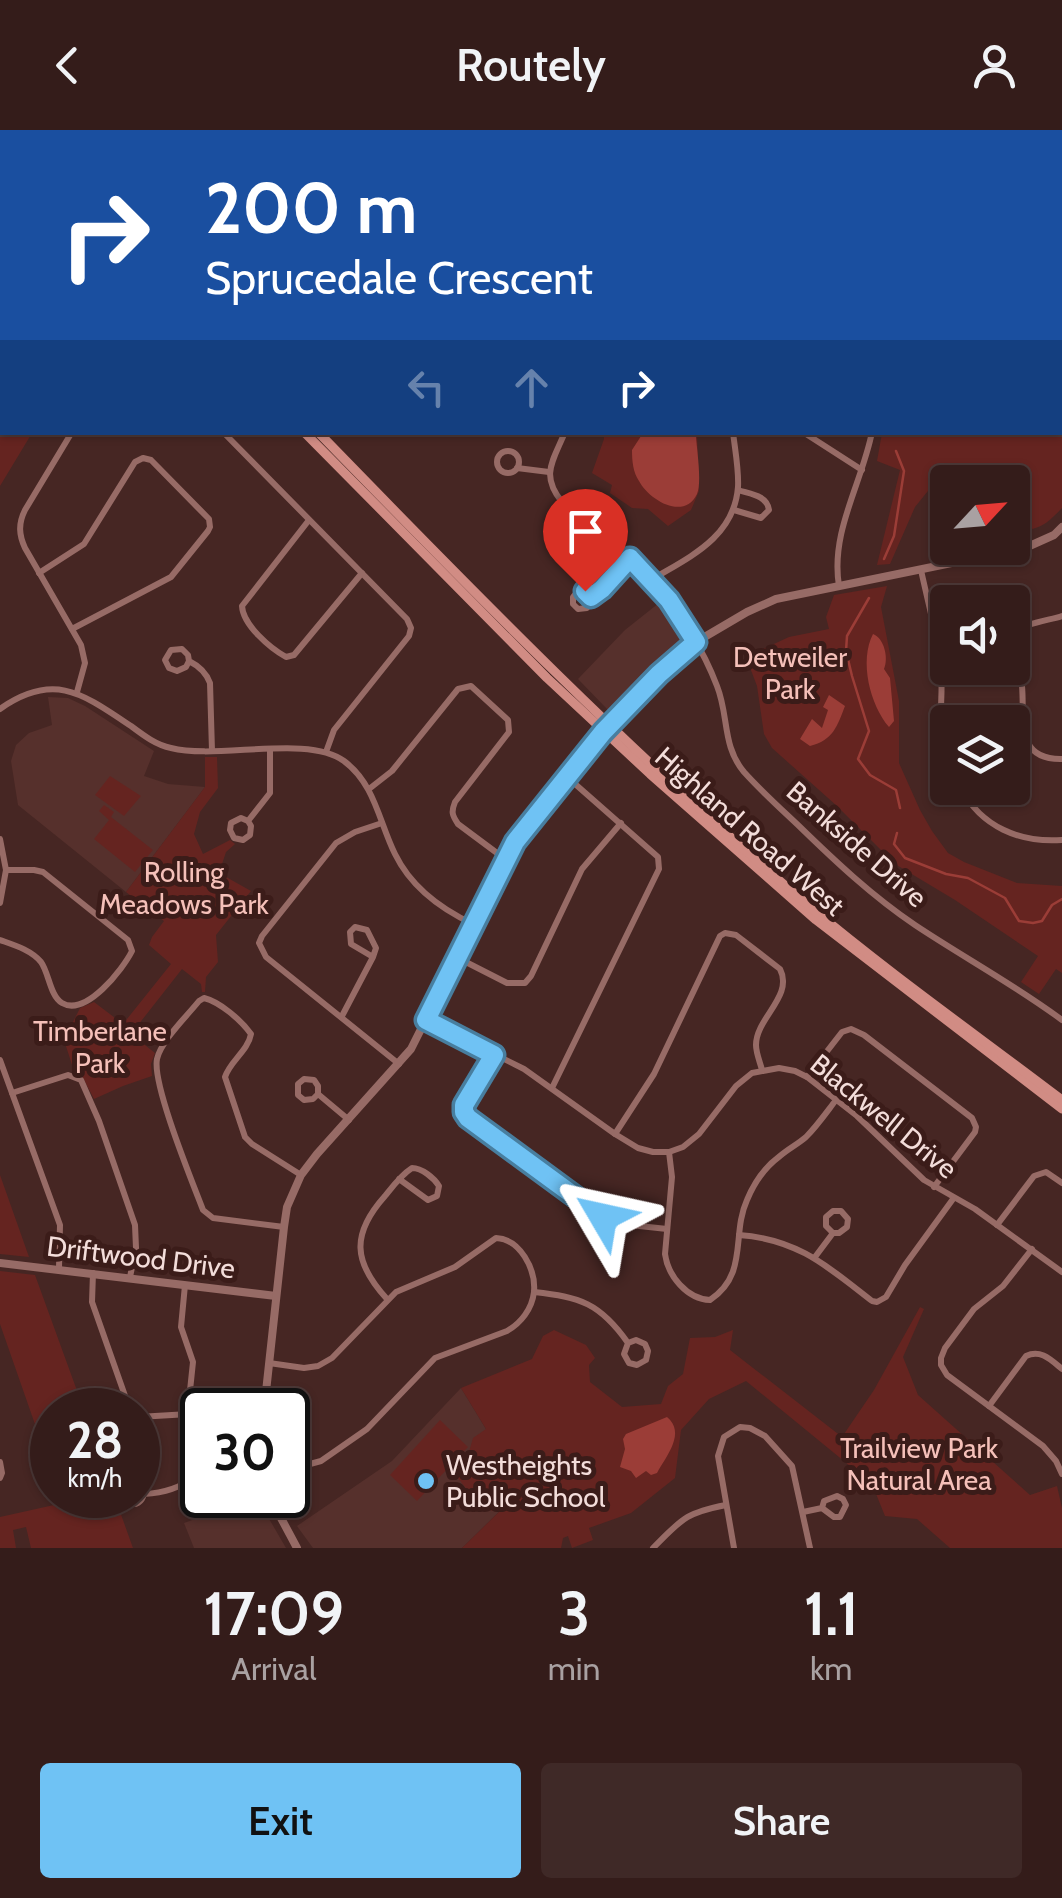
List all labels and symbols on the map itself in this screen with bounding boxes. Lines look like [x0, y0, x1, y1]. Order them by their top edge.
north arrow [930, 465, 1030, 565]
pin [543, 489, 628, 592]
park label: Detweiler Park [733, 640, 847, 706]
street label: Highland Road West [648, 739, 852, 923]
street label: Bankside Drive [780, 774, 934, 914]
park label: Rolling Meadows Park [99, 855, 269, 921]
park label: Timberlane Park [33, 1014, 167, 1080]
street label: Blackwell Drive [804, 1047, 964, 1185]
position arrow [551, 1165, 655, 1269]
street label: Driftwood Drive [45, 1229, 237, 1285]
speed limit sign: 30 [180, 1388, 310, 1518]
park label: Trailview Park Natural Area [840, 1431, 998, 1497]
place label: Westheights Public School [446, 1448, 606, 1514]
marker: Westheights Public School [415, 1470, 437, 1492]

